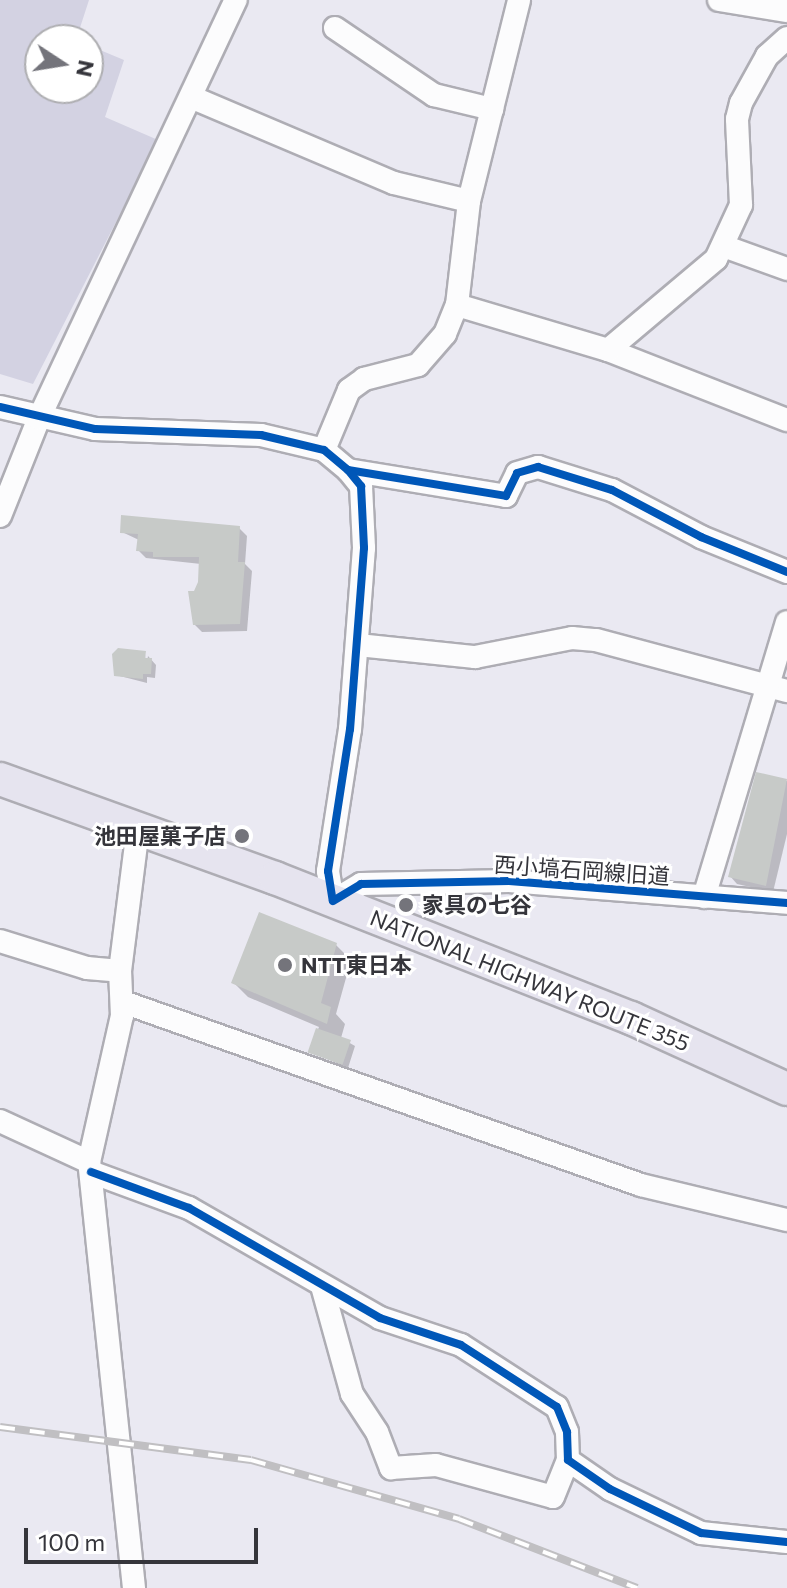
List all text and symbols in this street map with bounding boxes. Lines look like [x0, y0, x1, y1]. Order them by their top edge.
north arrow [24, 24, 104, 104]
text: N [71, 58, 101, 80]
place label: 池田屋菓子店 [94, 823, 226, 849]
marker: 池田屋菓子店 [233, 827, 251, 845]
street label: 西小塙石岡線旧道 [493, 851, 671, 889]
place label: 家具の七谷 [422, 892, 532, 918]
marker: 家具の七谷 [397, 896, 415, 914]
street label: NATIONAL HIGHWAY ROUTE 355 [366, 904, 694, 1056]
place label: NTT東日本 [301, 952, 412, 978]
marker: NTT東日本 [276, 956, 294, 974]
scale bar [28, 1512, 262, 1562]
text: 100 m [38, 1527, 105, 1556]

